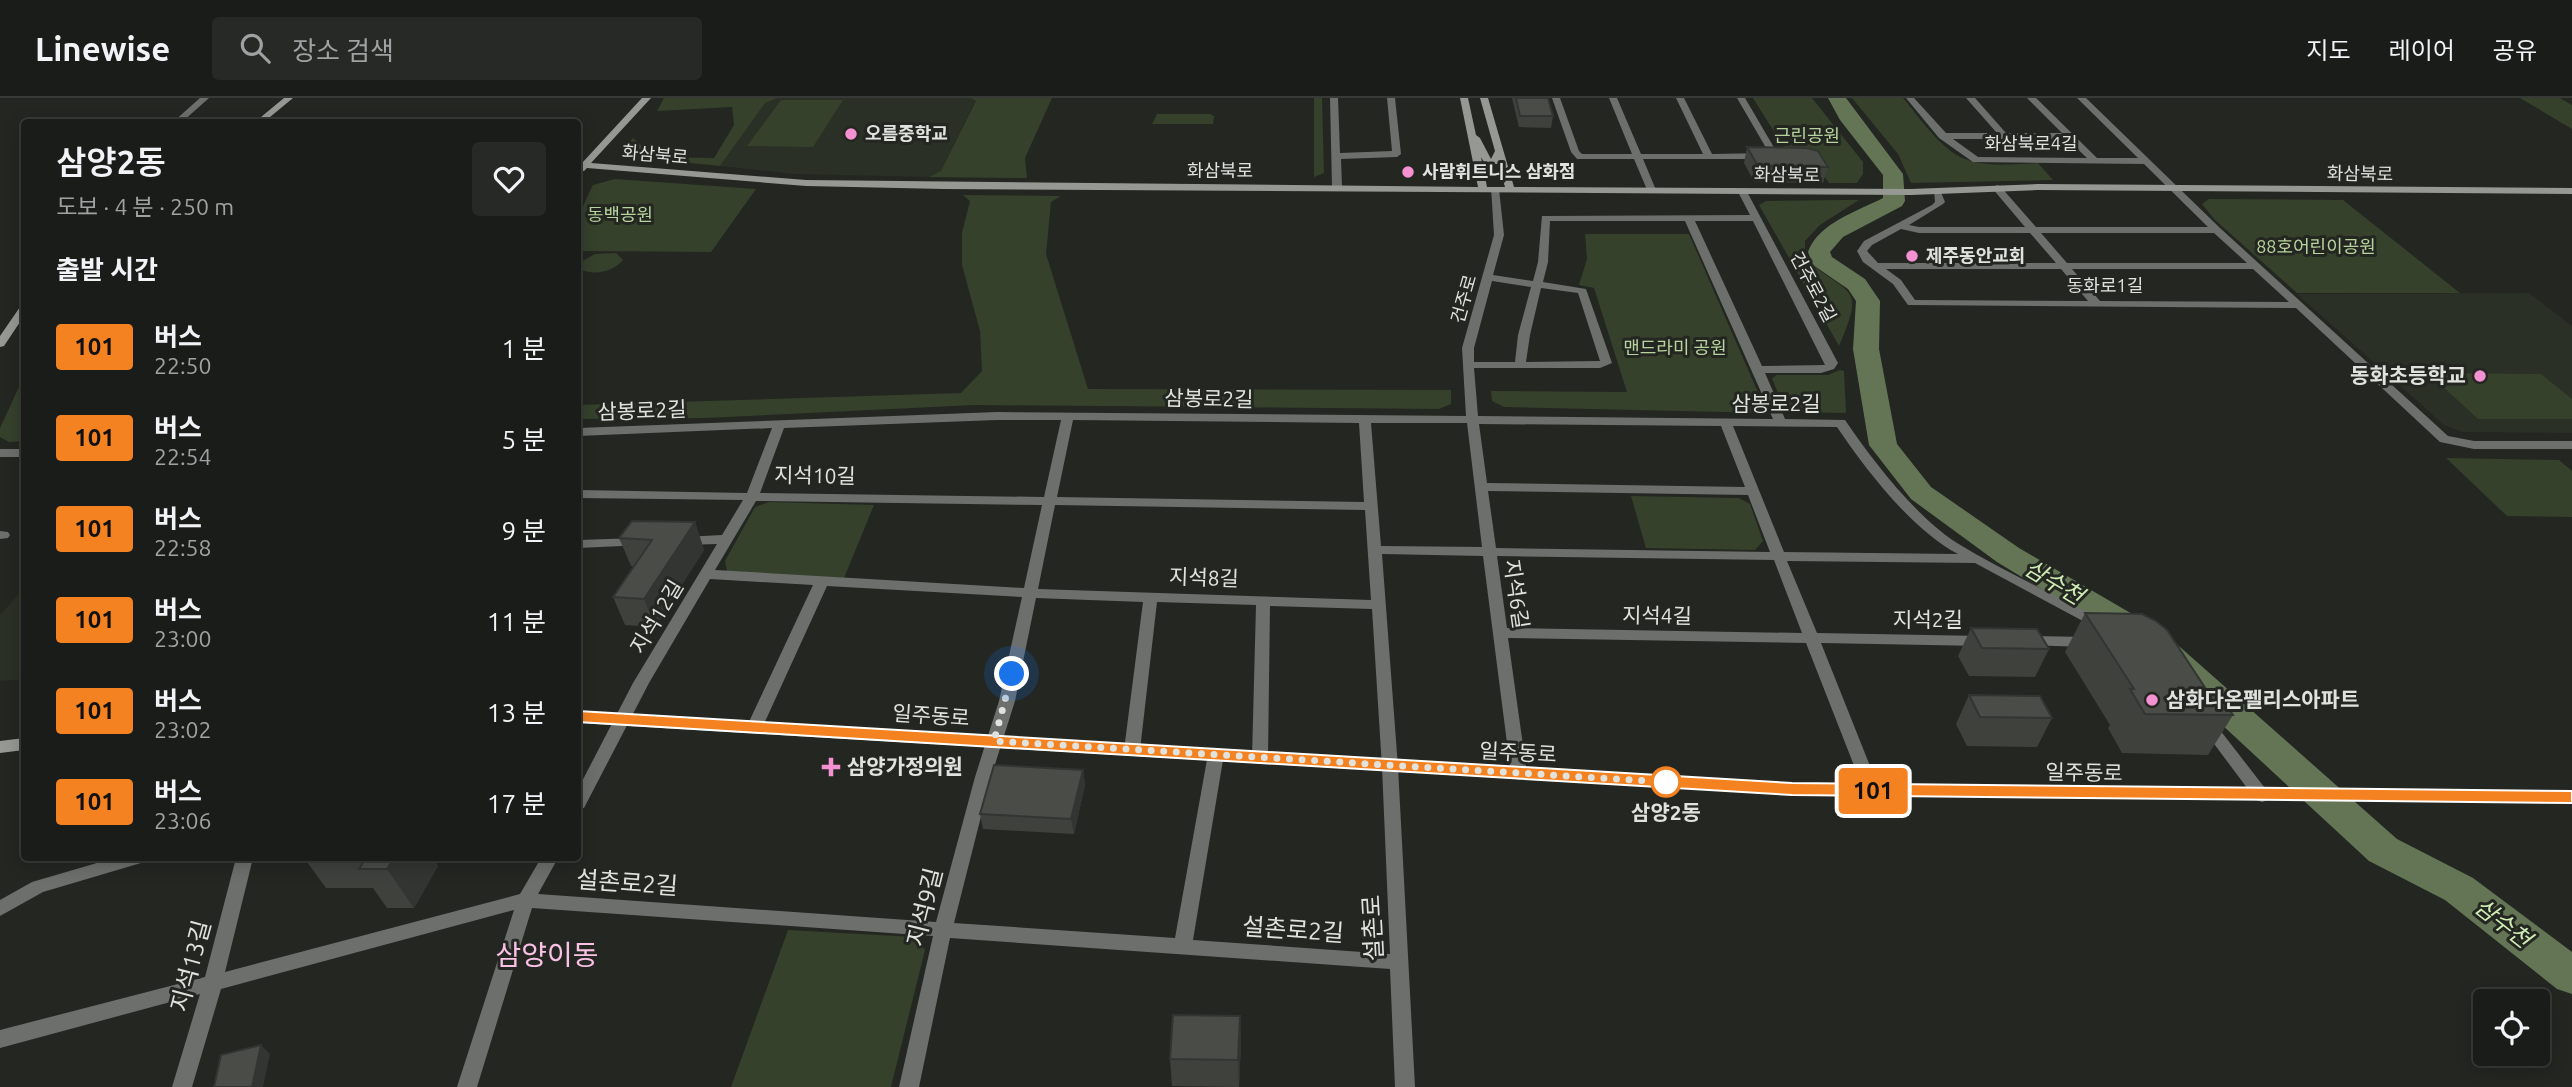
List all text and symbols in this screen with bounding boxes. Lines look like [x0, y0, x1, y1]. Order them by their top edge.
search box [212, 17, 702, 80]
icon: search [236, 29, 274, 67]
text: Linewise [35, 30, 170, 67]
text: 장소 검색 [292, 36, 394, 65]
text: 지도 [2306, 37, 2351, 64]
text: 레이어 [2389, 37, 2455, 64]
text: 공유 [2493, 37, 2537, 64]
place label: 오름중학교 [865, 123, 948, 143]
park label: 근린공원 [1774, 125, 1840, 145]
marker: 오름중학교 [843, 126, 859, 142]
street label: 화삼북로4길 [1985, 133, 2077, 153]
street label: 화삼북로 [621, 141, 689, 167]
button: heart [472, 142, 546, 216]
text: 삼양2동 [56, 143, 166, 180]
street label: 화삼북로 [1187, 160, 1253, 180]
place label: 사람휘트니스 삼화점 [1422, 161, 1575, 181]
street label: 화삼북로 [2327, 162, 2393, 184]
street label: 화삼북로 [1754, 163, 1820, 185]
marker: 사람휘트니스 삼화점 [1400, 164, 1416, 180]
text: 도보 · 4 분 · 250 m [56, 194, 234, 219]
park label: 동백공원 [587, 204, 653, 224]
park label: 88호어린이공원 [2256, 236, 2376, 256]
place label: 제주동안교회 [1926, 245, 2025, 265]
street label: 건주로2길 [1787, 248, 1841, 325]
marker: 제주동안교회 [1904, 248, 1920, 264]
text: 출발 시간 [56, 255, 158, 284]
street label: 건주로 [1447, 272, 1479, 325]
street label: 동화로1길 [2067, 275, 2143, 295]
text: 버스 [154, 322, 202, 351]
text: 101 [74, 333, 115, 360]
text: 1 분 [501, 334, 546, 363]
park label: 맨드라미 공원 [1623, 337, 1727, 357]
text: 22:50 [154, 353, 212, 378]
place label: 동화초등학교 [2350, 363, 2466, 387]
marker: 동화초등학교 [2472, 368, 2488, 384]
street label: 삼봉로2길 [1164, 385, 1254, 411]
street label: 삼봉로2길 [1731, 391, 1821, 415]
street label: 삼봉로2길 [597, 396, 687, 424]
text: 버스 [154, 413, 202, 442]
text: 101 [74, 424, 115, 451]
text: 5 분 [501, 425, 546, 454]
text: 22:54 [154, 444, 212, 469]
street label: 지석10길 [774, 462, 856, 488]
text: 버스 [154, 504, 202, 533]
text: 101 [74, 515, 115, 542]
text: 9 분 [501, 516, 546, 545]
text: 22:58 [154, 535, 212, 560]
water label: 삼수천 [2021, 555, 2090, 610]
street label: 지석6길 [1500, 558, 1534, 630]
street label: 지석8길 [1169, 564, 1239, 590]
street label: 지석12길 [625, 575, 687, 658]
text: 버스 [154, 595, 202, 624]
street label: 지석4길 [1622, 602, 1692, 628]
text: 101 [74, 606, 115, 633]
text: 11 분 [487, 607, 546, 636]
street label: 지석2길 [1893, 607, 1963, 631]
text: 23:00 [154, 626, 212, 651]
your location [994, 656, 1029, 691]
text: 버스 [154, 686, 202, 715]
place label: 삼화다온펠리스아파트 [2166, 687, 2359, 711]
marker: 삼화다온펠리스아파트 [2144, 692, 2160, 708]
text: 101 [74, 697, 115, 724]
text: 13 분 [487, 698, 546, 727]
street label: 일주동로 [892, 700, 970, 730]
text: 23:02 [154, 717, 212, 742]
street label: 일주동로 [1479, 738, 1557, 766]
place label: 삼양가정의원 [847, 754, 963, 778]
marker: 삼양가정의원 [821, 757, 841, 777]
street label: 일주동로 [2045, 759, 2123, 785]
marker: 삼양2동 [1651, 767, 1681, 797]
line badge: 101 [1833, 768, 1913, 814]
text: 버스 [154, 777, 202, 806]
text: 101 [1853, 777, 1893, 804]
text: 101 [74, 788, 115, 815]
text: 17 분 [487, 789, 546, 818]
place label: 삼양2동 [1631, 800, 1701, 824]
text: 23:06 [154, 808, 212, 833]
street label: 설촌로2길 [575, 865, 679, 900]
street label: 지석9길 [902, 865, 947, 949]
water label: 삼수천 [2471, 893, 2538, 954]
street label: 설촌로 [1357, 894, 1388, 962]
street label: 설촌로2길 [1241, 912, 1345, 947]
street label: 지석13길 [165, 917, 216, 1014]
district label: 삼양이동 [495, 939, 599, 970]
map controls [2473, 989, 2550, 1066]
button: locate [2473, 989, 2550, 1066]

